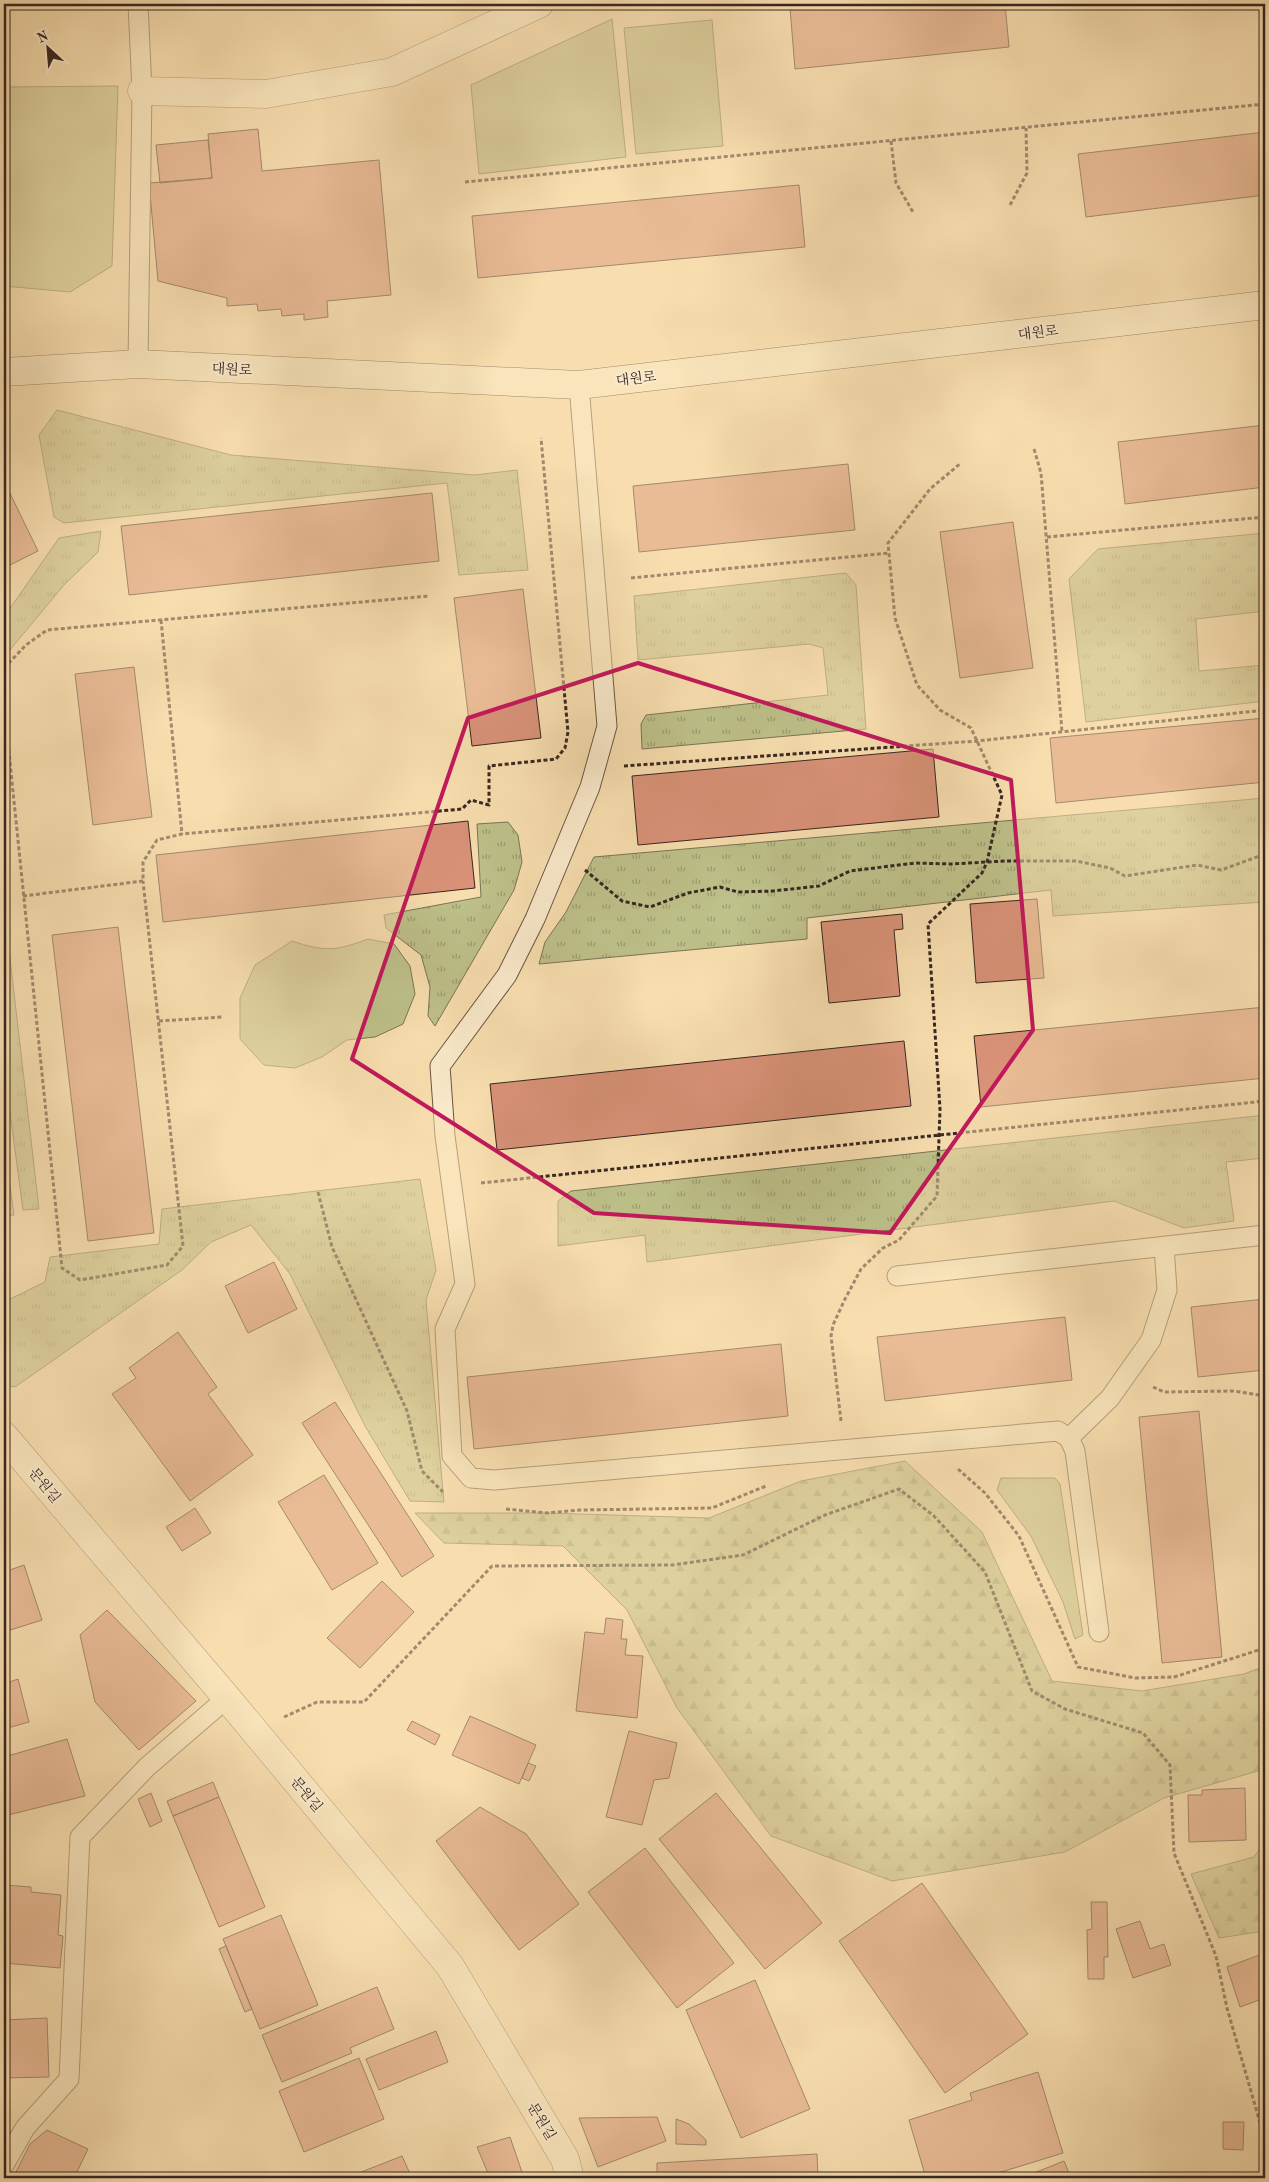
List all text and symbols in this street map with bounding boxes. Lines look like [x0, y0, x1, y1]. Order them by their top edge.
north arrow [22, 22, 72, 72]
text: N [35, 28, 51, 46]
street label: 대원로 [1017, 323, 1060, 342]
street label: 대원로 [211, 361, 253, 378]
street label: 대원로 [615, 369, 658, 388]
street label: 문원길 [26, 1465, 63, 1506]
street label: 문원길 [288, 1774, 325, 1815]
street label: 문원길 [525, 2100, 558, 2143]

